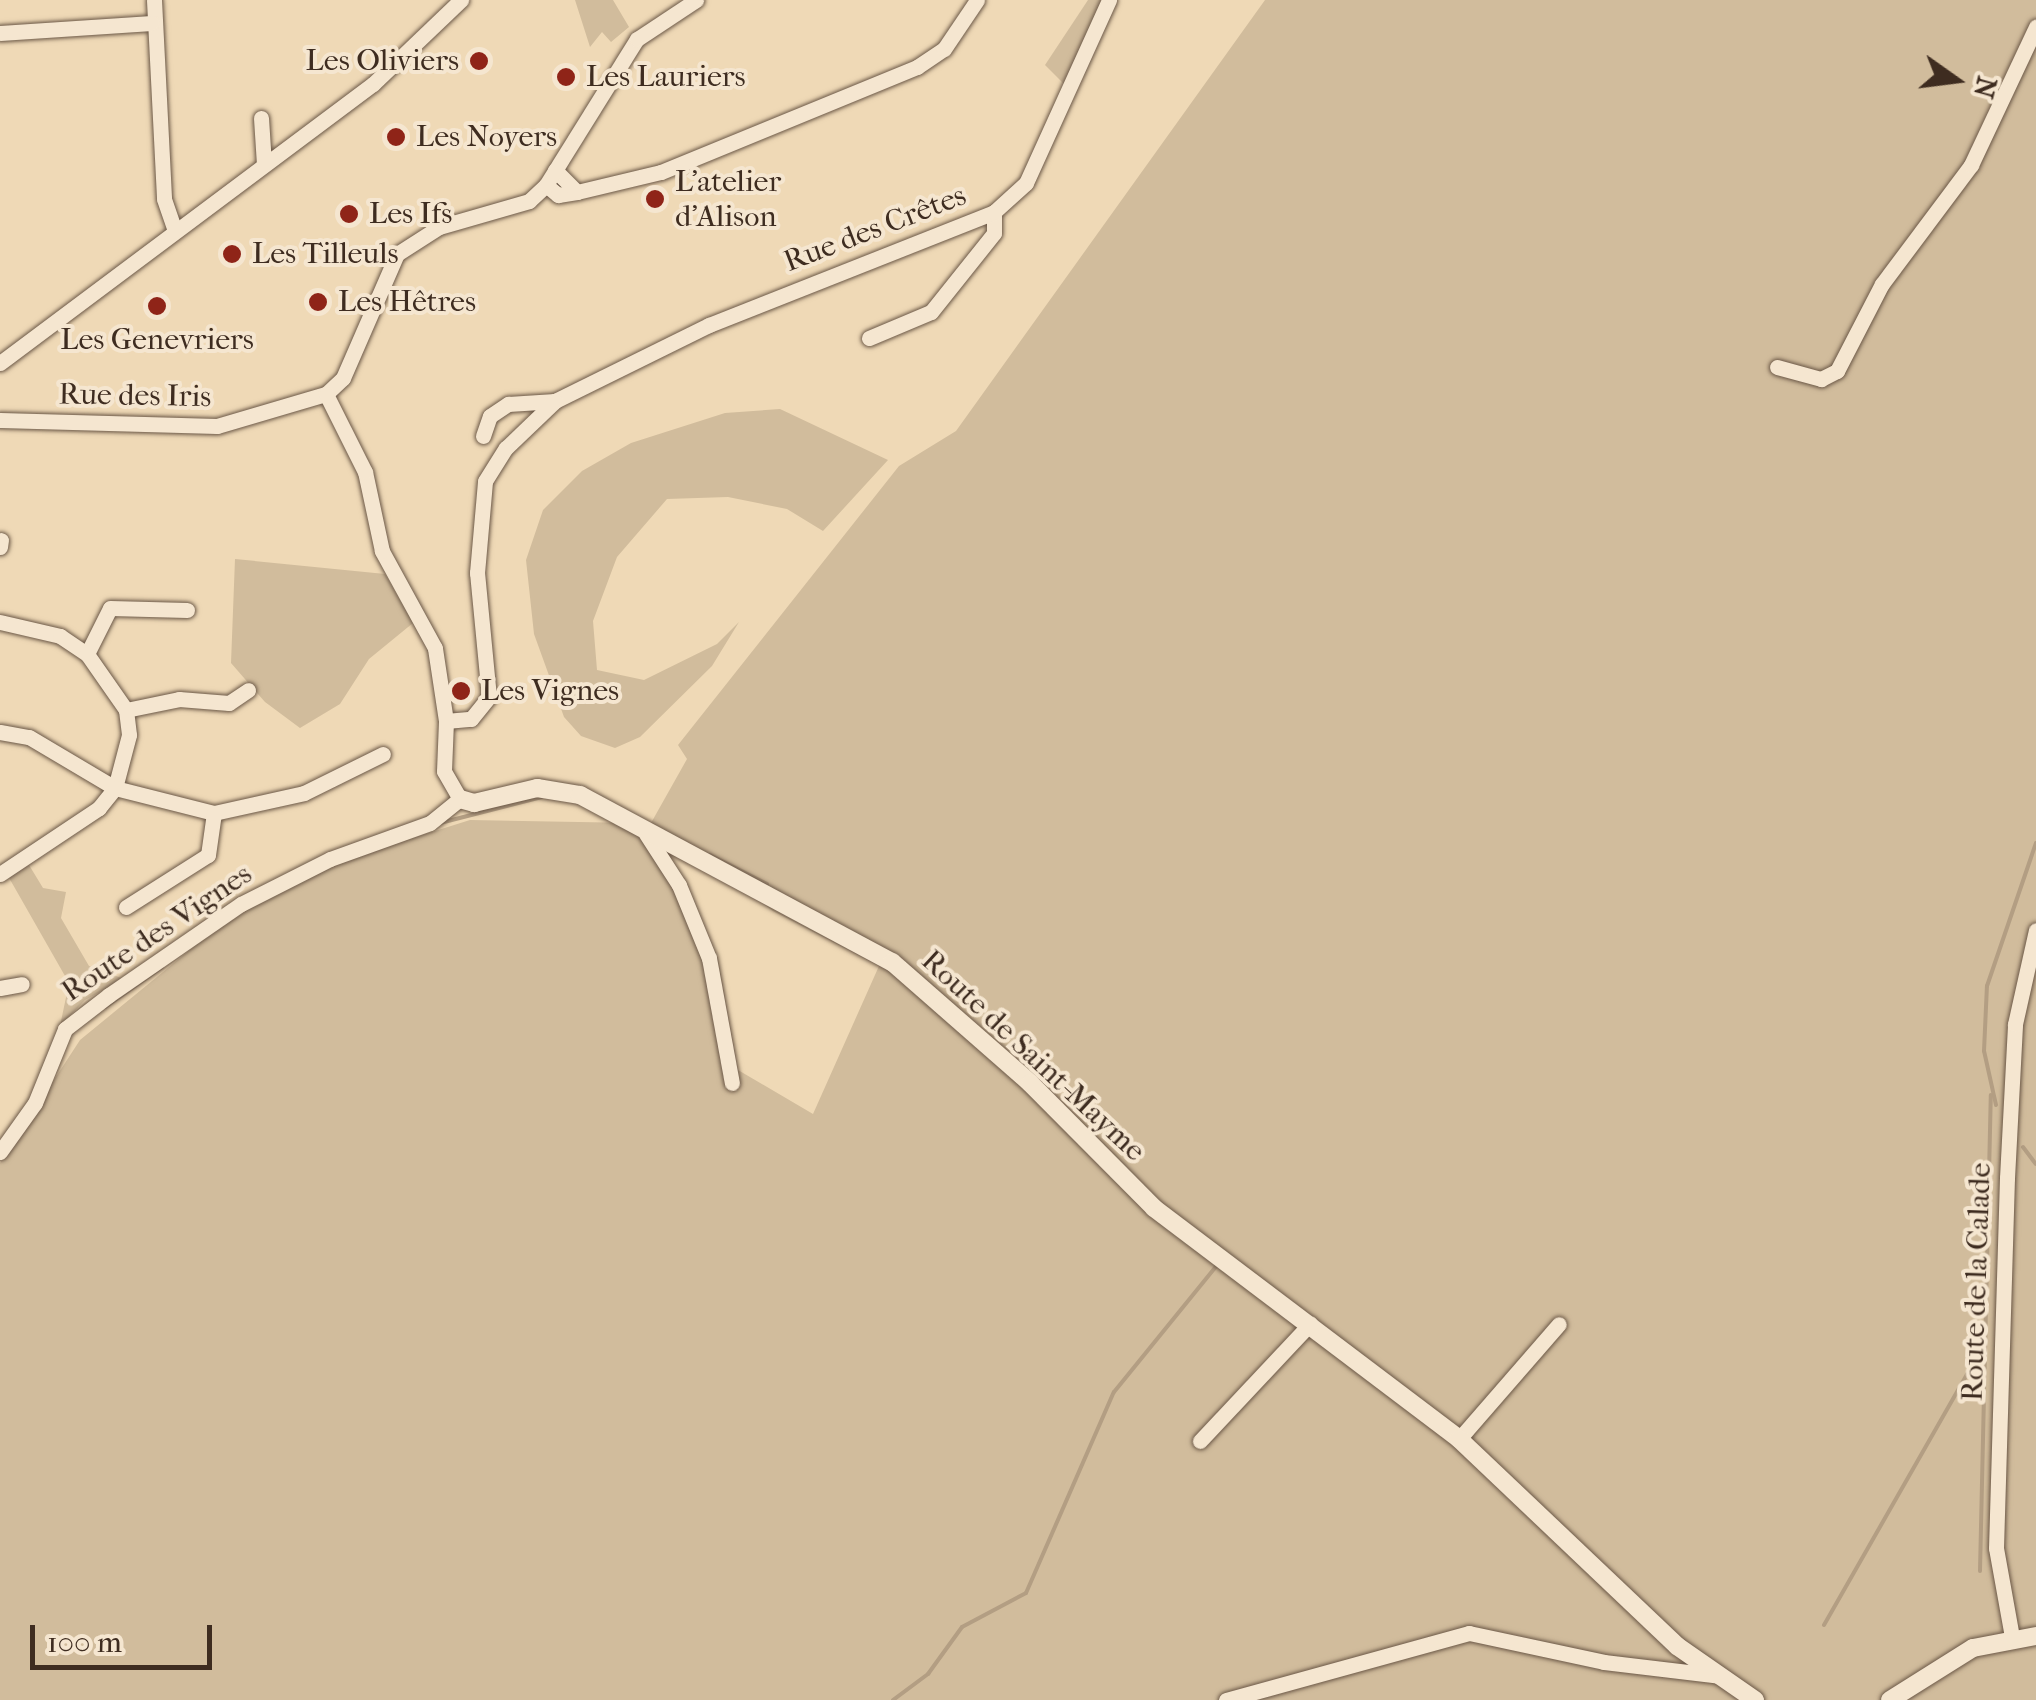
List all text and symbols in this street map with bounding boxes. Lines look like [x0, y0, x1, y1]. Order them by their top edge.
north arrow [1906, 30, 2006, 130]
place label: Les Oliviers [306, 43, 459, 79]
marker: Les Oliviers [468, 50, 490, 72]
place label: Les Lauriers [586, 59, 746, 95]
marker: Les Lauriers [555, 66, 577, 88]
text: N [1967, 73, 2004, 102]
place label: Les Noyers [416, 119, 557, 155]
marker: Les Noyers [385, 126, 407, 148]
place label: L'atelier d'Alison [675, 164, 781, 234]
street label: Rue des Crêtes [779, 178, 971, 280]
marker: L'atelier d'Alison [644, 188, 666, 210]
place label: Les Ifs [369, 196, 452, 232]
marker: Les Ifs [338, 203, 360, 225]
place label: Les Tilleuls [252, 236, 399, 272]
marker: Les Tilleuls [221, 243, 243, 265]
place label: Les Hêtres [338, 284, 476, 320]
marker: Les Hêtres [307, 291, 329, 313]
marker: Les Genevriers [146, 295, 168, 317]
place label: Les Genevriers [60, 322, 254, 358]
street label: Rue des Iris [58, 377, 212, 415]
place label: Les Vignes [481, 673, 619, 709]
marker: Les Vignes [450, 680, 472, 702]
street label: Route des Vignes [55, 856, 259, 1010]
street label: Route de Saint-Mayme [914, 943, 1152, 1169]
street label: Route de la Calade [1955, 1162, 1999, 1402]
scale bar [35, 1605, 218, 1667]
text: 100 m [47, 1625, 122, 1660]

